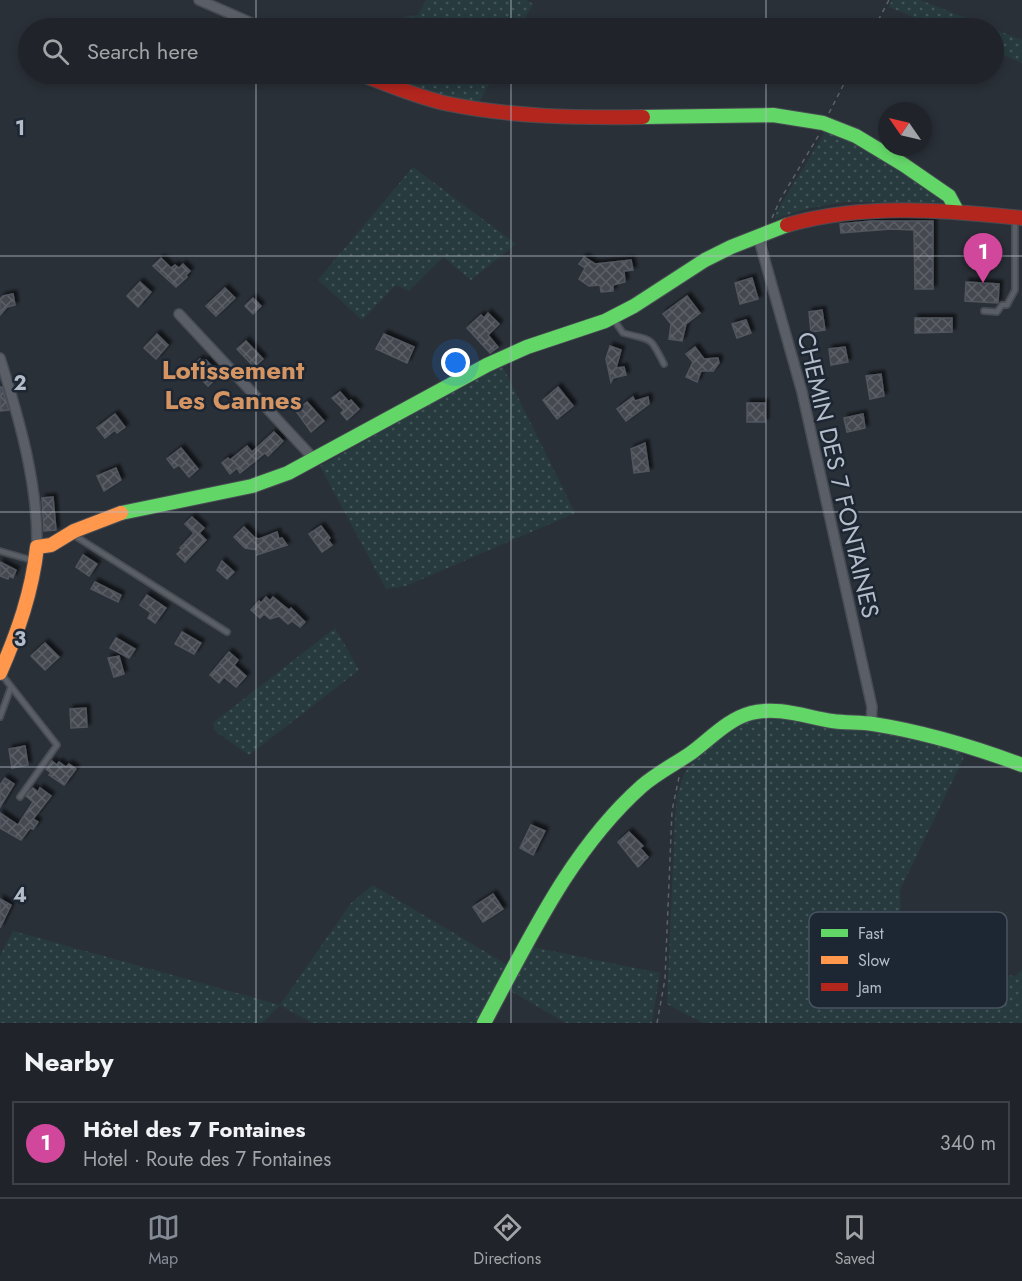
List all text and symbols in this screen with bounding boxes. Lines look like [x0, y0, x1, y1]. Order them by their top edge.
search box [18, 18, 1004, 84]
icon: search [39, 35, 72, 68]
text: Search here [87, 35, 198, 67]
north arrow [878, 102, 932, 156]
text: 1 [15, 114, 25, 143]
pin: 1 [964, 234, 1002, 283]
street label: CHEMIN DES 7 FONTAINES [789, 328, 888, 621]
your location [441, 348, 470, 377]
district label: Lotissement Les Cannes [162, 351, 305, 419]
text: 2 [13, 369, 27, 398]
text: 3 [14, 625, 26, 654]
text: 4 [13, 881, 27, 910]
legend [809, 912, 1007, 1008]
text: Fast [858, 922, 884, 945]
text: Slow [858, 949, 890, 972]
text: Jam [856, 976, 882, 999]
text: Nearby [24, 1043, 113, 1081]
text: Hôtel des 7 Fontaines [83, 1113, 305, 1145]
text: 1 [40, 1129, 51, 1158]
text: 340 m [940, 1129, 996, 1158]
text: Hotel · Route des 7 Fontaines [83, 1145, 331, 1174]
tab: Map [147, 1211, 180, 1270]
tab: Directions [473, 1211, 541, 1270]
tab: Saved [835, 1211, 875, 1270]

